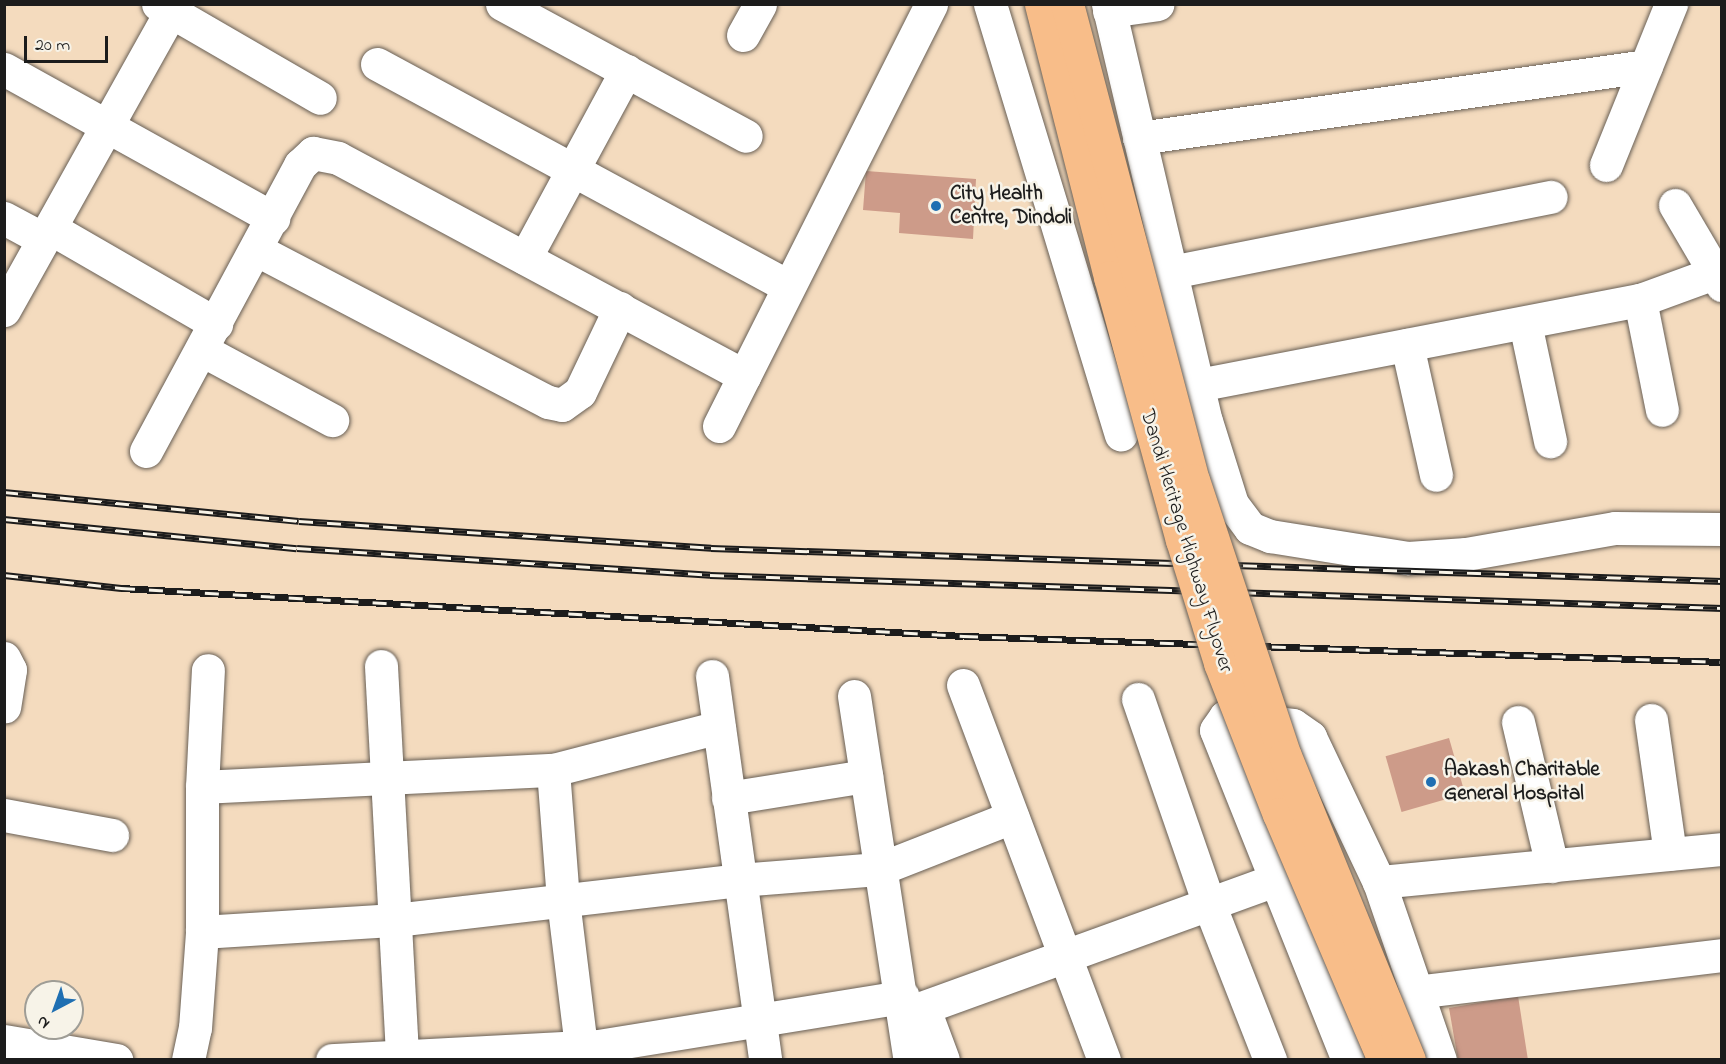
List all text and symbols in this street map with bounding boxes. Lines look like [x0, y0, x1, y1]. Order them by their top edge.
scale bar [27, 24, 111, 62]
text: 20 m [35, 33, 70, 59]
place label: City Health Centre, Dindoli [950, 181, 1072, 231]
marker: City Health Centre, Dindoli [927, 197, 945, 215]
street label: Dandi Heritage Highway Flyover [1134, 406, 1238, 676]
place label: Aakash Charitable General Hospital [1444, 757, 1600, 807]
marker: Aakash Charitable General Hospital [1422, 773, 1440, 791]
north arrow [24, 980, 84, 1040]
text: N [32, 1009, 55, 1035]

